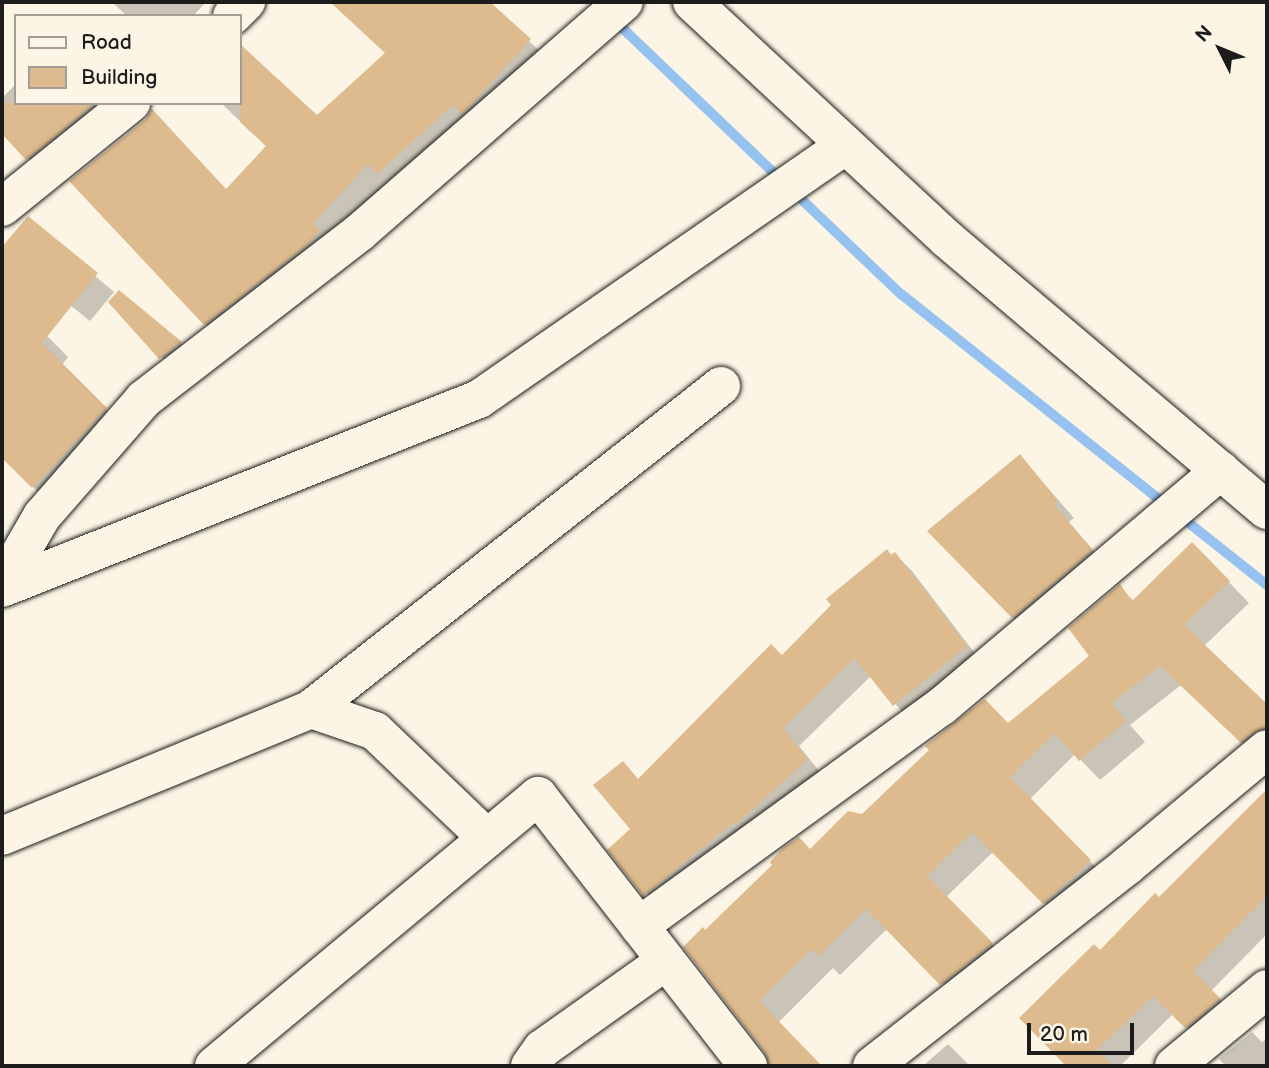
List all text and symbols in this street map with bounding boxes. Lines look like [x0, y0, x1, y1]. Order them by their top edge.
legend [14, 14, 242, 105]
north arrow [1185, 14, 1255, 84]
text: N [1191, 21, 1218, 47]
text: Road [81, 30, 132, 55]
text: Building [81, 65, 157, 90]
scale bar [1031, 1009, 1138, 1052]
text: 20 m [1040, 1022, 1088, 1047]

